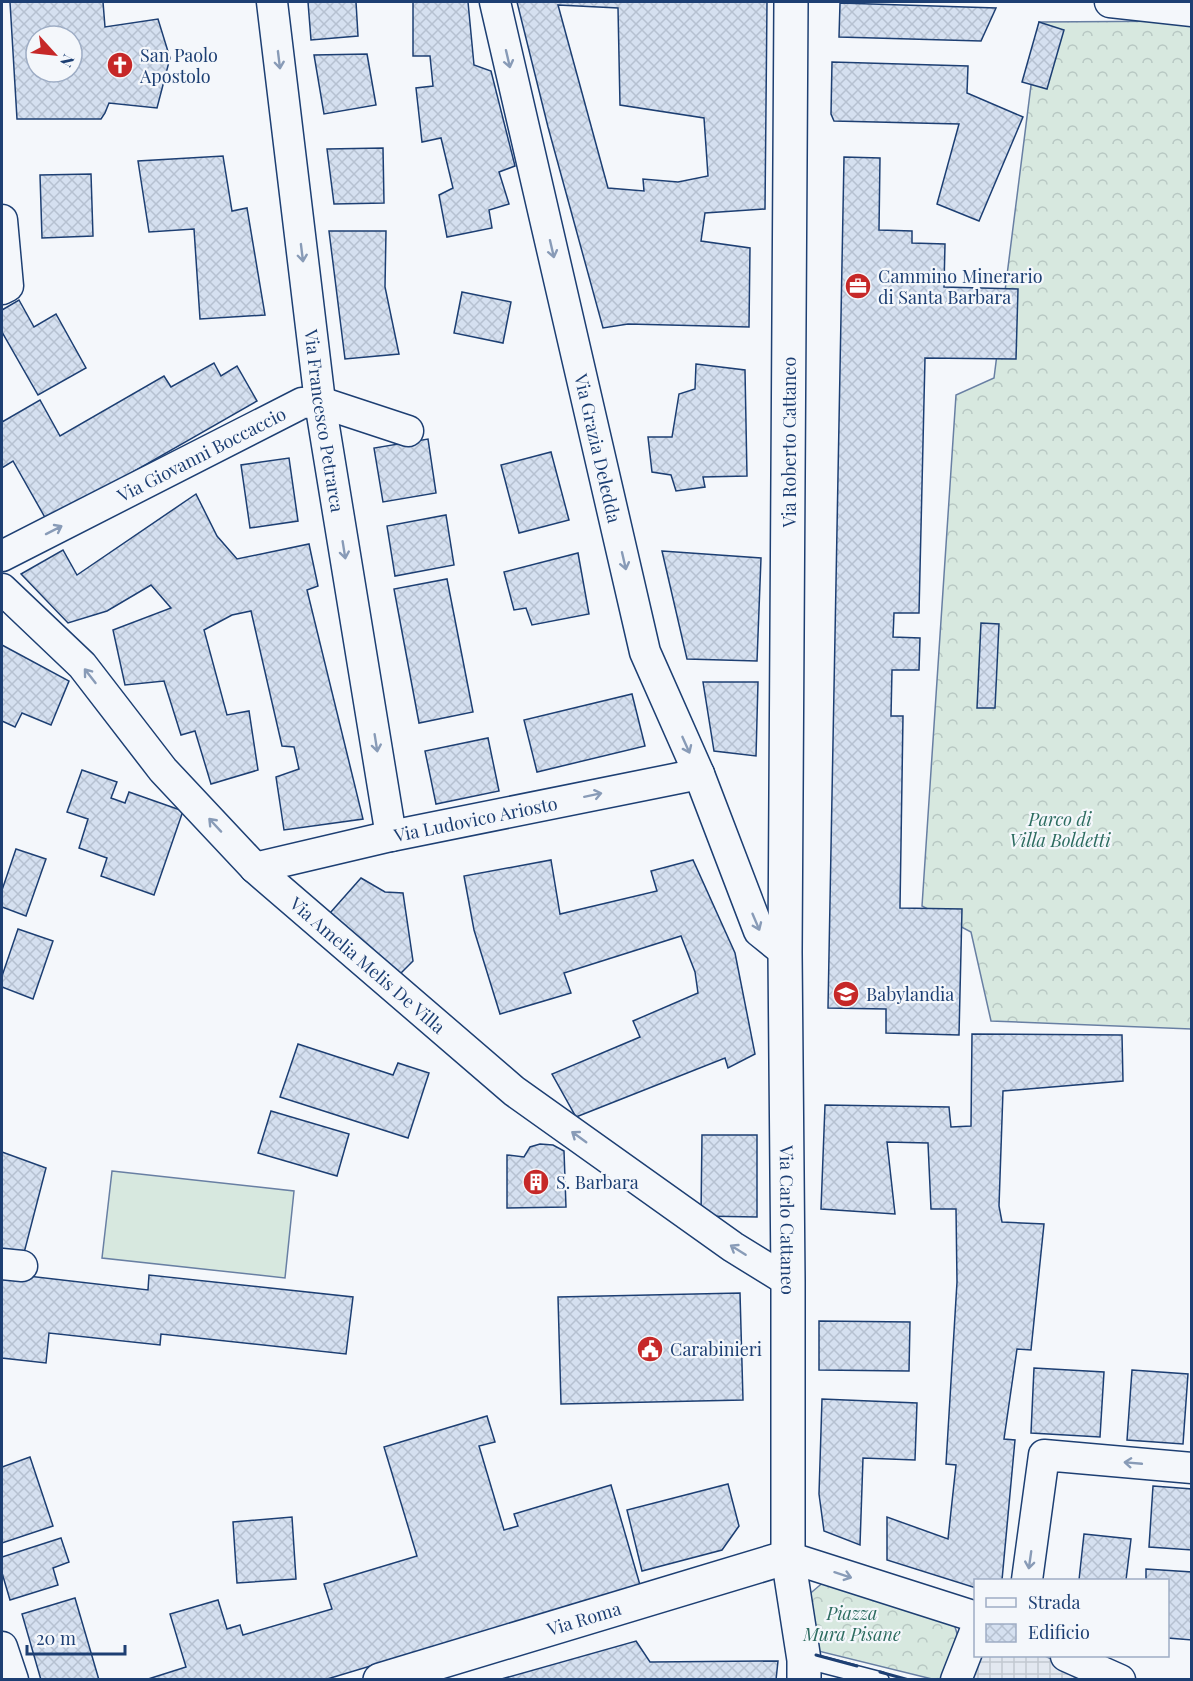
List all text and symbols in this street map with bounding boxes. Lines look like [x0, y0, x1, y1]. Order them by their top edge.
north arrow [24, 24, 84, 84]
place label: San Paolo Apostolo [139, 43, 218, 88]
one-way arrow [273, 49, 284, 69]
one-way arrow [503, 49, 515, 68]
church icon: San Paolo Apostolo [105, 50, 135, 80]
text: N [56, 51, 80, 71]
one-way arrow [547, 238, 558, 258]
one-way arrow [297, 243, 308, 263]
place label: Cammino Minerario di Santa Barbara [878, 264, 1043, 309]
office icon: Cammino Minerario di Santa Barbara [843, 271, 873, 301]
street label: Via Francesco Petrarca [299, 327, 350, 514]
street label: Via Roberto Cattaneo [777, 356, 801, 528]
street label: Via Grazia Deledda [569, 370, 627, 525]
street label: Via Giovanni Boccaccio [112, 401, 290, 508]
one-way arrow [44, 523, 62, 535]
one-way arrow [339, 540, 350, 559]
one-way arrow [619, 551, 630, 571]
one-way arrow [84, 668, 97, 684]
one-way arrow [370, 732, 381, 752]
one-way arrow [681, 736, 692, 754]
one-way arrow [582, 789, 602, 800]
street label: Via Ludovico Ariosto [391, 791, 559, 847]
park label: Parco di Villa Boldetti [1009, 807, 1111, 852]
one-way arrow [208, 818, 222, 833]
street label: Via Amelia Melis De Villa [284, 891, 450, 1039]
one-way arrow [751, 912, 762, 931]
school or university icon: Babylandia [831, 979, 861, 1009]
place label: Babylandia [866, 982, 954, 1006]
one-way arrow [572, 1131, 588, 1143]
street label: Via Carlo Cattaneo [775, 1144, 800, 1295]
building icon: S. Barbara [521, 1167, 551, 1197]
place label: S. Barbara [556, 1170, 639, 1194]
one-way arrow [730, 1243, 747, 1255]
public building icon: Carabinieri [635, 1334, 665, 1364]
place label: Carabinieri [670, 1337, 762, 1361]
one-way arrow [1124, 1457, 1144, 1468]
one-way arrow [1024, 1550, 1035, 1569]
one-way arrow [833, 1570, 852, 1581]
legend [974, 1579, 1169, 1657]
text: Strada [1028, 1590, 1081, 1614]
street label: Via Roma [543, 1596, 624, 1641]
park label: Piazza Mura Pisane [802, 1601, 901, 1646]
scale bar [27, 1618, 124, 1656]
text: Edificio [1028, 1620, 1090, 1644]
text: 20 m [36, 1626, 76, 1650]

